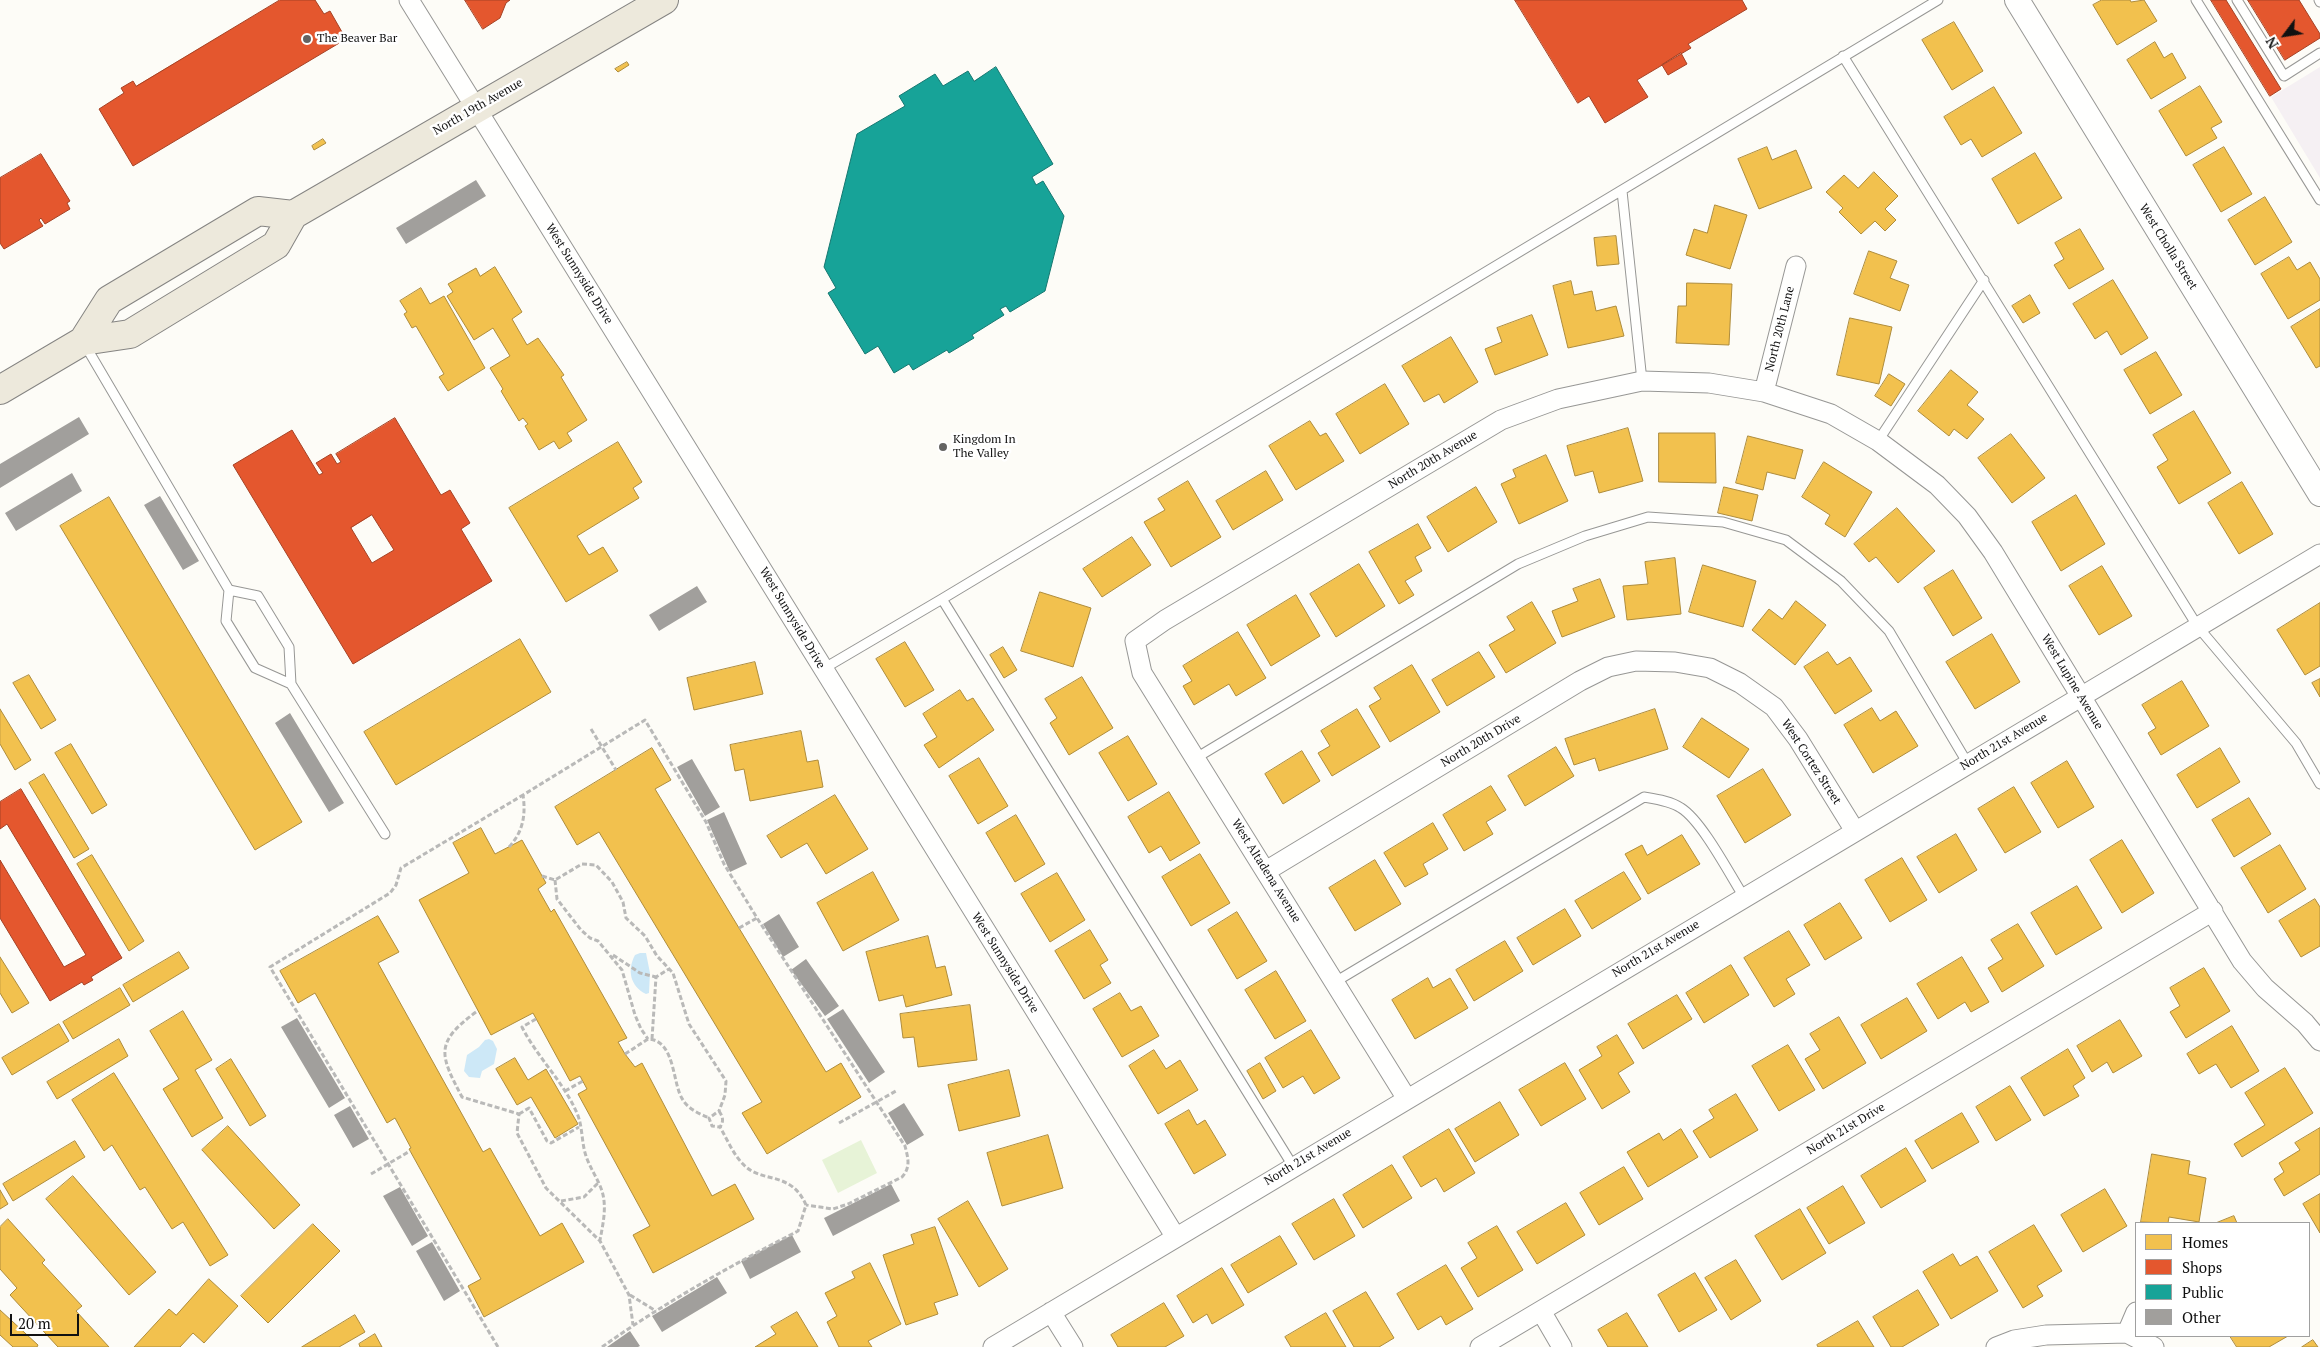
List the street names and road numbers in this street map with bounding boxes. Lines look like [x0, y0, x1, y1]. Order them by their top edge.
street label: North 19th Avenue [431, 76, 525, 138]
street label: West Cholla Street [2136, 201, 2200, 293]
street label: West Sunnyside Drive [542, 221, 616, 327]
street label: North 20th Lane [1762, 285, 1798, 373]
street label: North 20th Avenue [1386, 428, 1480, 492]
street label: West Sunnyside Drive [756, 565, 828, 671]
street label: West Lupine Avenue [2038, 632, 2106, 732]
street label: North 21st Avenue [1958, 710, 2050, 774]
street label: North 20th Drive [1439, 712, 1523, 770]
street label: West Cortez Street [1778, 717, 1844, 807]
street label: West Altadena Avenue [1228, 817, 1304, 925]
street label: West Sunnyside Drive [968, 910, 1042, 1016]
street label: North 21st Avenue [1610, 917, 1702, 981]
street label: North 21st Drive [1804, 1100, 1888, 1158]
street label: North 21st Avenue [1262, 1125, 1354, 1189]

